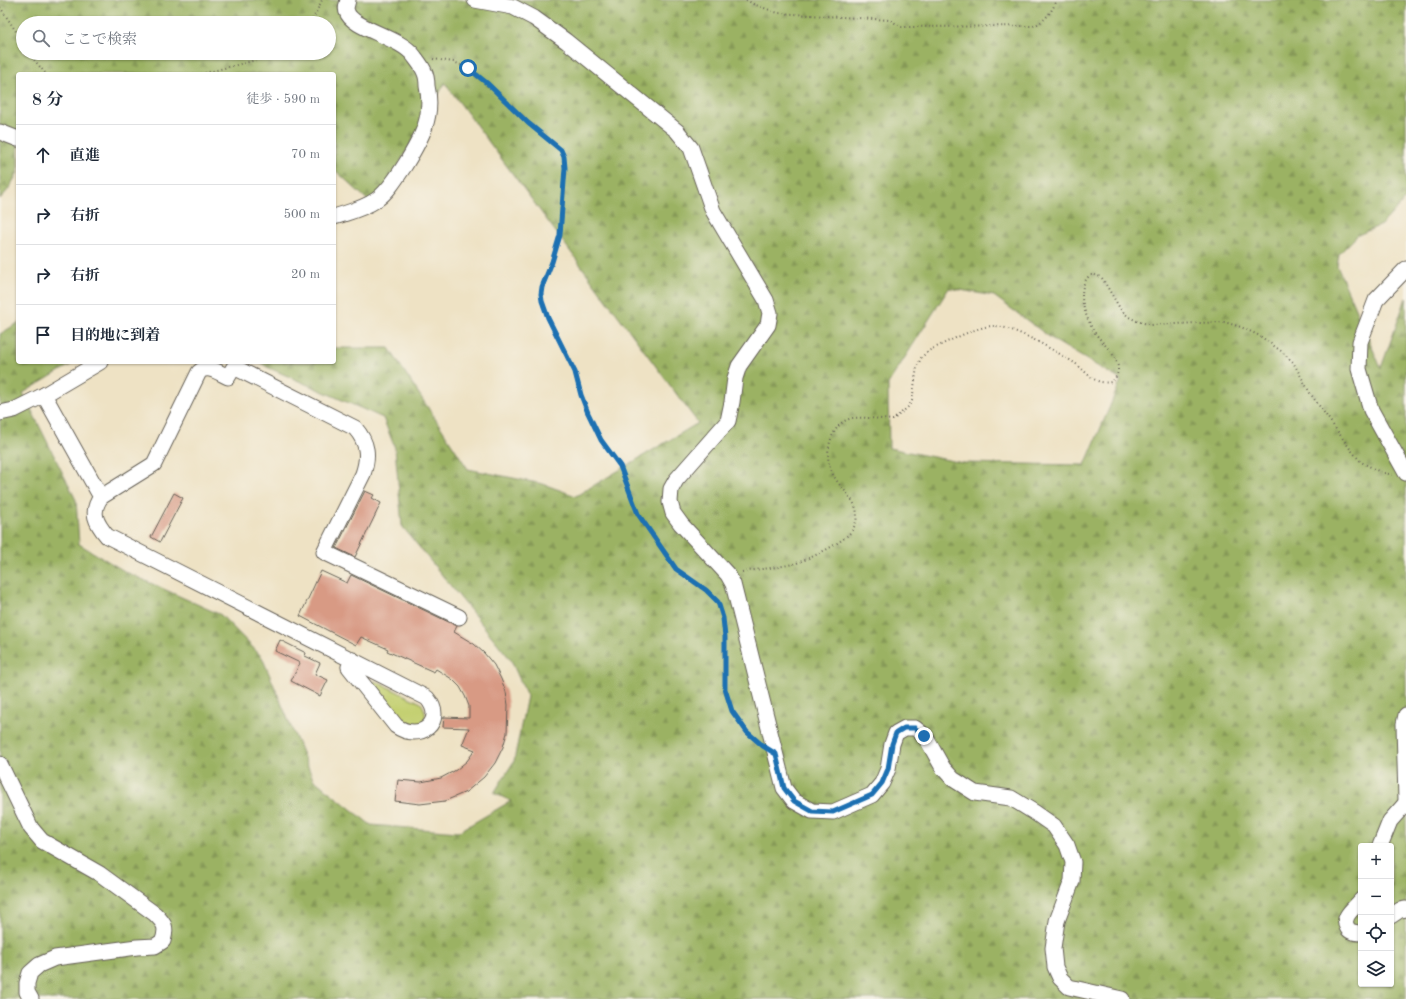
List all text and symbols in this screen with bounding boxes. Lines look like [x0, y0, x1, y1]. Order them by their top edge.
search box [16, 16, 336, 60]
icon: search [30, 27, 52, 49]
text: ここで検索 [62, 33, 137, 48]
route start [459, 59, 477, 77]
text: 8 分 [32, 92, 64, 109]
text: 徒歩 · 590 m [246, 93, 320, 106]
icon: ahead [32, 144, 54, 166]
text: 70 m [291, 148, 320, 161]
text: 直進 [70, 149, 100, 164]
icon: right [32, 204, 54, 226]
text: 500 m [283, 208, 320, 221]
text: 右折 [70, 209, 100, 224]
icon: right [32, 264, 54, 286]
text: 20 m [291, 268, 320, 281]
text: 右折 [70, 269, 100, 284]
icon: arrive [32, 324, 54, 346]
text: 目的地に到着 [70, 329, 160, 344]
route end [915, 727, 933, 745]
map controls [1358, 843, 1394, 987]
button: + [1358, 843, 1394, 879]
button: − [1358, 879, 1394, 915]
button: locate [1358, 915, 1394, 951]
button: layers [1358, 951, 1394, 987]

